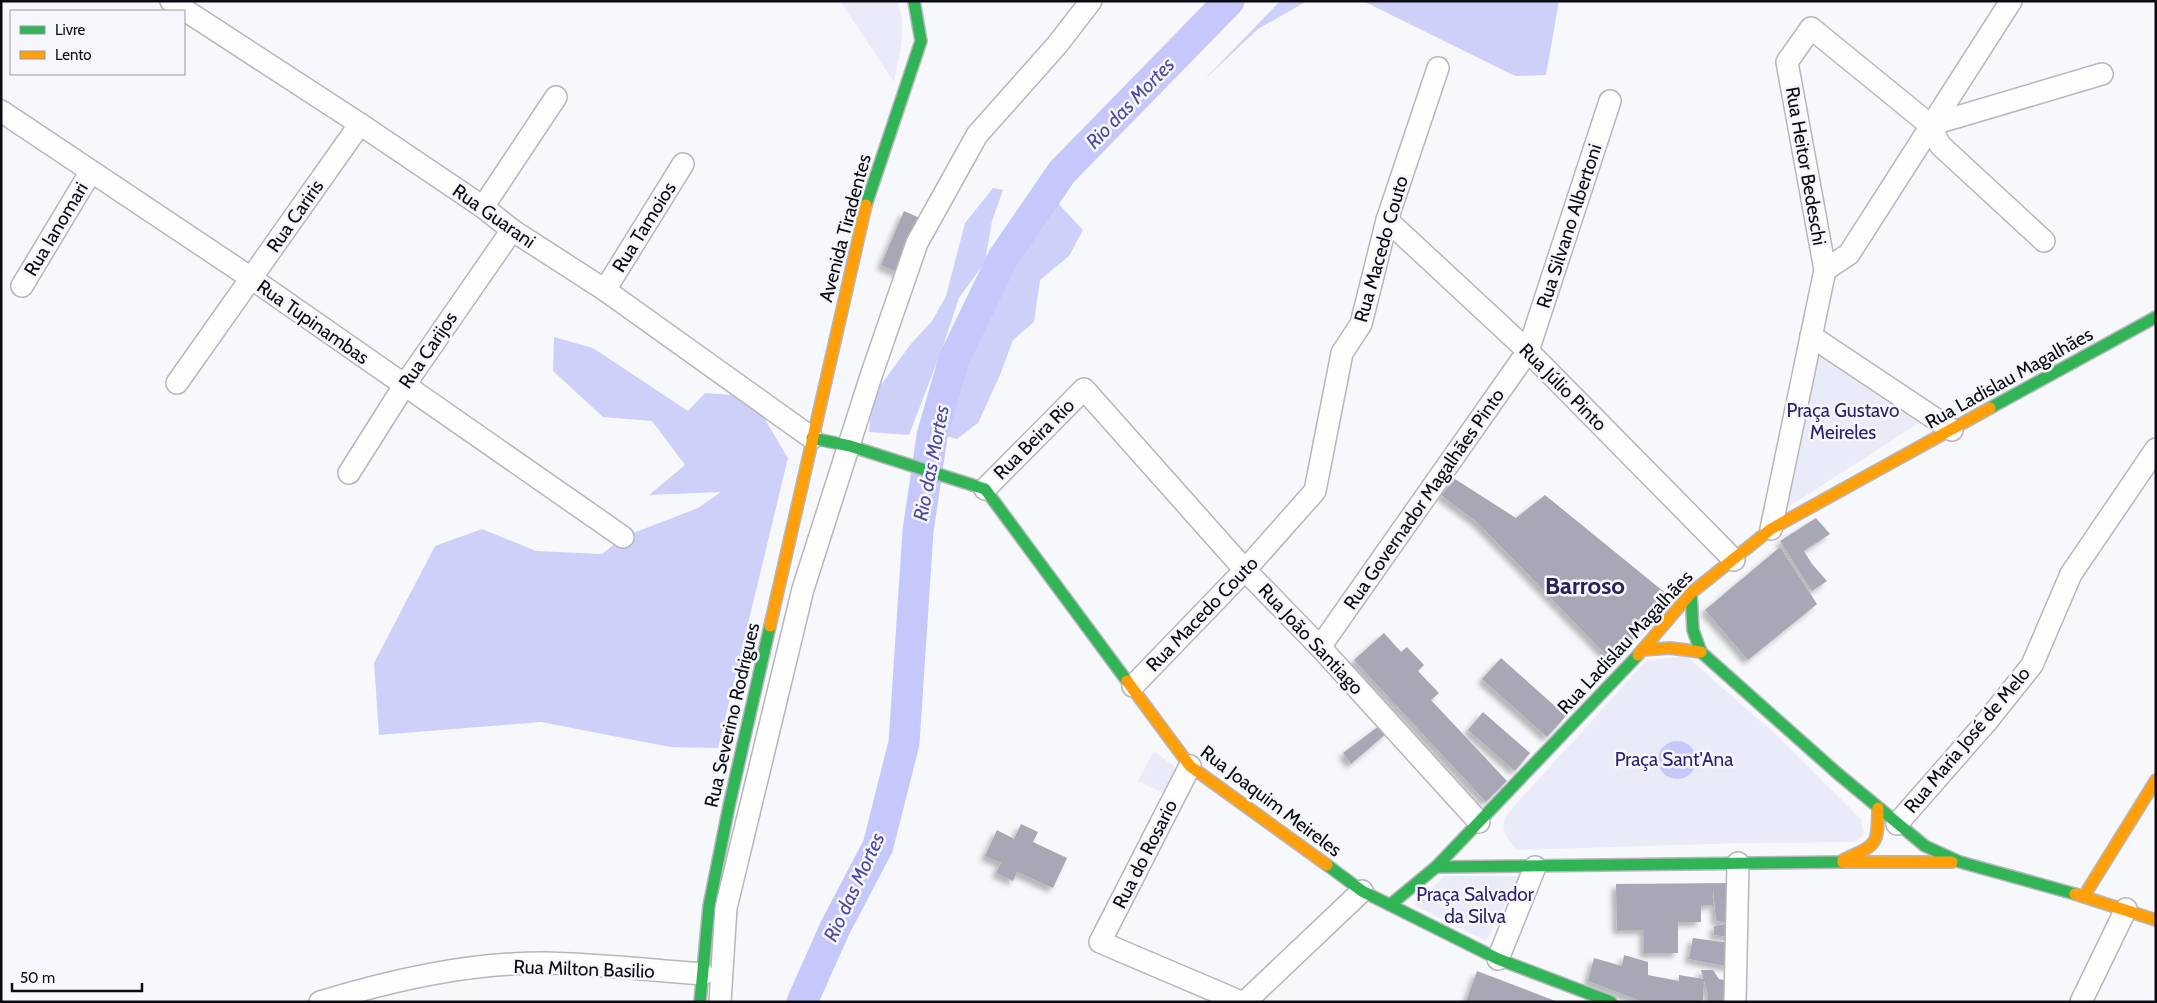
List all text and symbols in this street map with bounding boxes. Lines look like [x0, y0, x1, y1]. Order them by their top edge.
legend [10, 10, 185, 75]
text: Livre [55, 21, 86, 39]
text: Lento [55, 46, 92, 64]
water label: Rio das Mortes [1081, 52, 1179, 153]
street label: Rua Heitor Bedeschi [1781, 85, 1831, 247]
street label: Rua Silvano Albertoni [1532, 141, 1606, 311]
street label: Avenida Tiradentes [814, 151, 876, 304]
street label: Rua Macedo Couto [1349, 173, 1413, 325]
street label: Rua Cariris [262, 175, 328, 257]
street label: Rua Tamoios [607, 177, 681, 276]
street label: Rua Ianomari [19, 178, 93, 280]
street label: Rua Guarani [448, 179, 540, 253]
street label: Rua Tupinambas [253, 275, 374, 369]
street label: Rua Carijos [394, 307, 462, 393]
street label: Rua Ladislau Magalhães [1921, 322, 2097, 434]
street label: Rua Júlio Pinto [1514, 338, 1612, 436]
street label: Rua Governador Magalhães Pinto [1339, 384, 1509, 614]
street label: Rua Beira Rio [989, 394, 1079, 484]
park label: Praça Gustavo Meireles [1787, 399, 1900, 444]
water label: Rio das Mortes [908, 403, 954, 523]
street label: Rua Macedo Couto [1141, 552, 1263, 676]
street label: Rua Ladislau Magalhães [1552, 565, 1698, 719]
district label: Barroso [1545, 571, 1625, 600]
street label: Rua João Santiago [1254, 579, 1368, 699]
street label: Rua Severino Rodrigues [700, 620, 764, 810]
street label: Rua Maria José de Melo [1899, 662, 2035, 818]
street label: Rua Joaquim Meireles [1196, 740, 1346, 862]
park label: Praça Sant'Ana [1615, 748, 1733, 771]
street label: Rua do Rosario [1108, 796, 1182, 912]
water label: Rio das Mortes [818, 829, 890, 945]
park label: Praça Salvador da Silva [1416, 883, 1534, 928]
street label: Rua Milton Basilio [513, 955, 655, 983]
scale bar [12, 960, 142, 992]
text: 50 m [20, 969, 55, 987]

